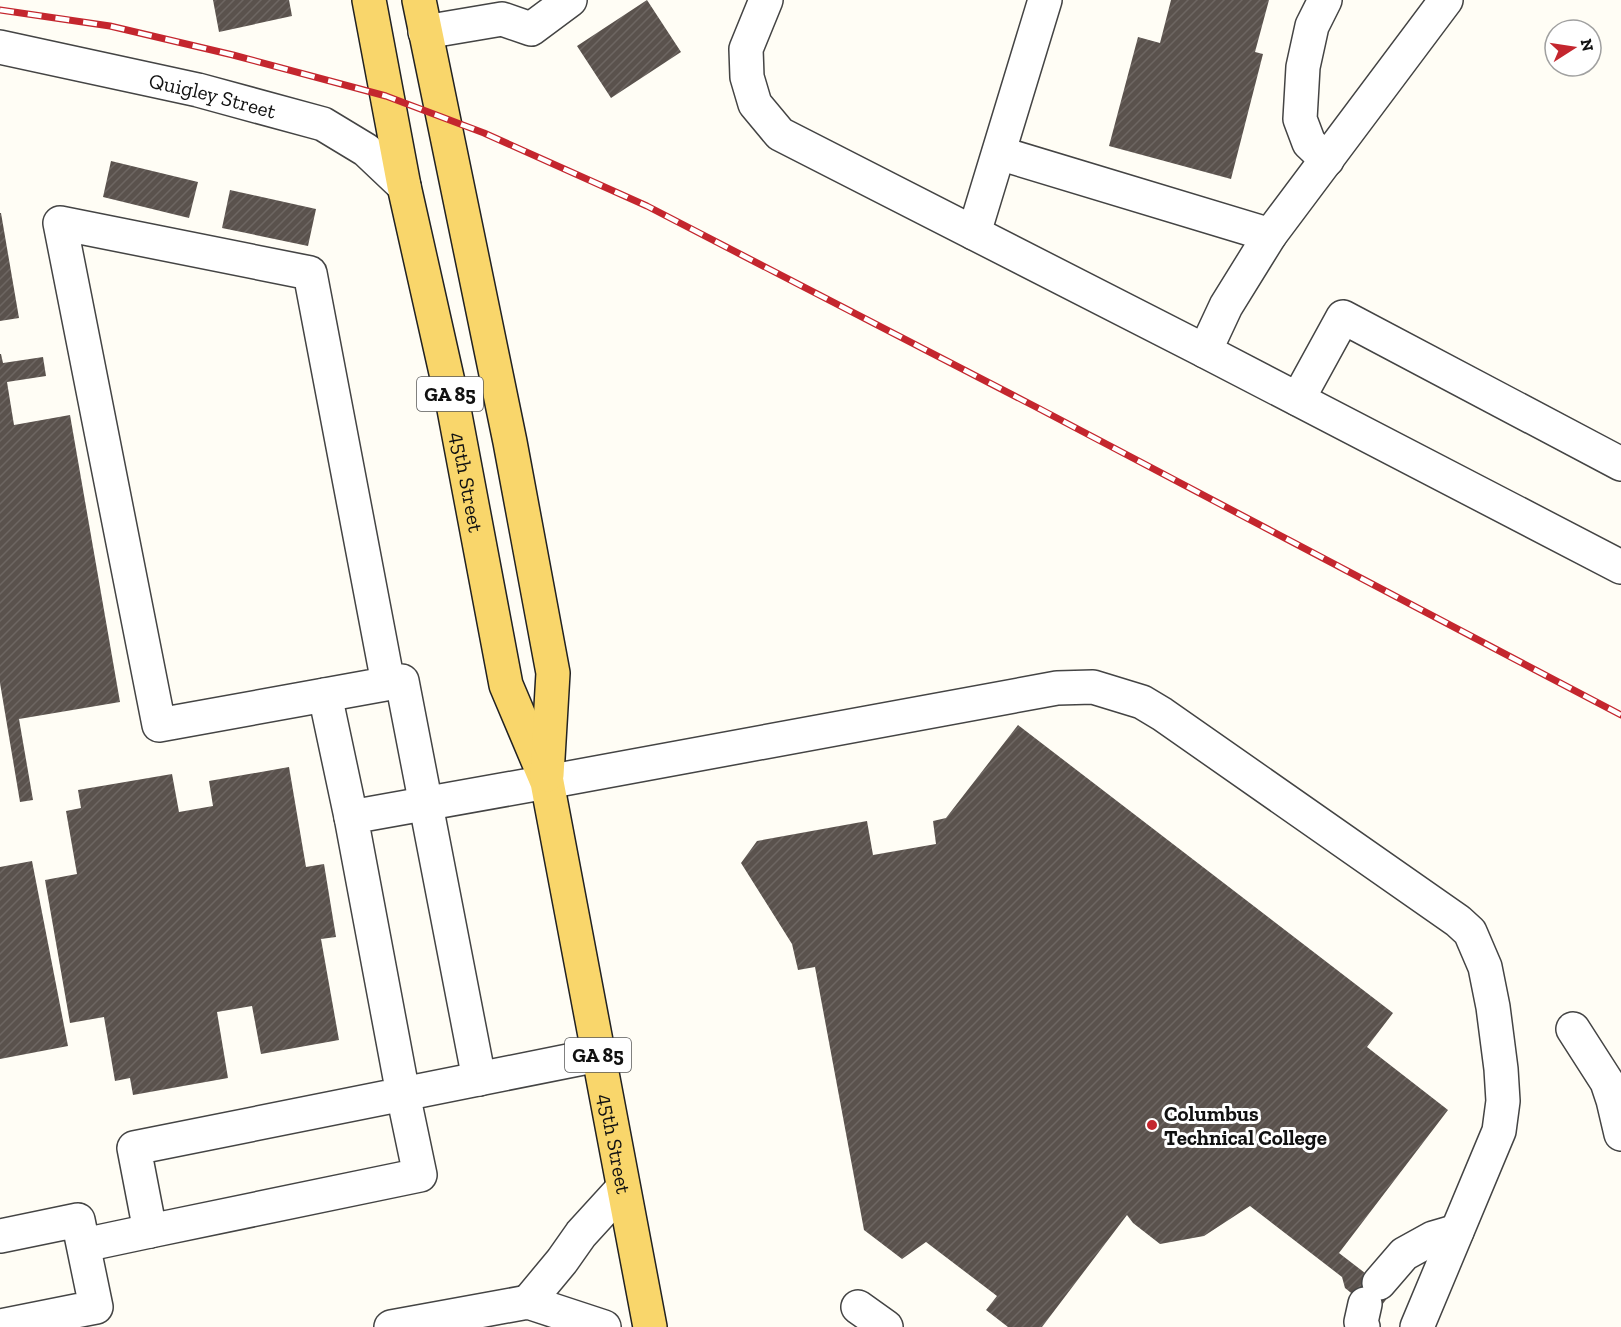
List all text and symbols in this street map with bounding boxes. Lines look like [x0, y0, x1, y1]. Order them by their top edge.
north arrow [1543, 18, 1603, 78]
text: N [1577, 37, 1598, 53]
street label: Quigley Street [147, 67, 279, 123]
road number: GA 85 [417, 377, 483, 411]
street label: 45th Street [446, 430, 489, 534]
road number: GA 85 [565, 1038, 631, 1072]
street label: 45th Street [594, 1091, 637, 1196]
place label: Columbus Technical College [1164, 1101, 1327, 1150]
marker: Columbus Technical College [1145, 1118, 1159, 1132]

